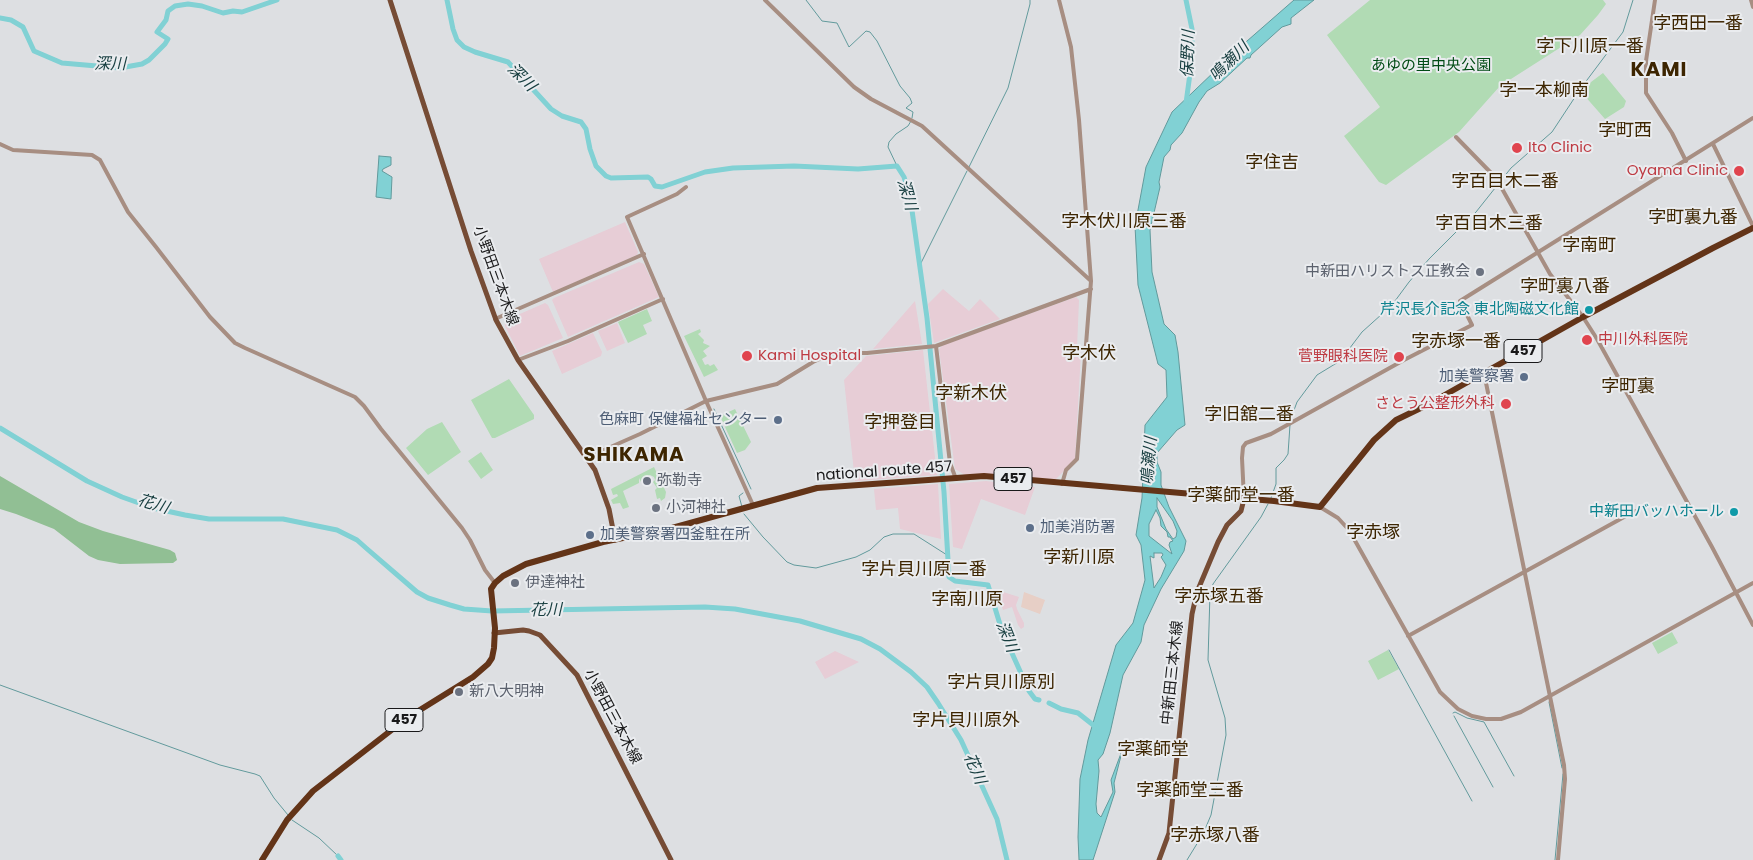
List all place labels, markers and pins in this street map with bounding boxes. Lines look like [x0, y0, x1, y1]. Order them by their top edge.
place label: Ito Clinic [1528, 139, 1592, 157]
marker: Ito Clinic [1510, 141, 1524, 155]
place label: Oyama Clinic [1627, 162, 1728, 180]
marker: Oyama Clinic [1732, 164, 1746, 178]
place label: 中新田ハリストス正教会 [1305, 263, 1470, 281]
marker: 中新田ハリストス正教会 [1474, 266, 1486, 278]
place label: 芹沢長介記念 東北陶磁文化館 [1380, 301, 1579, 319]
marker: 芹沢長介記念 東北陶磁文化館 [1583, 304, 1595, 316]
place label: 中川外科医院 [1598, 331, 1688, 349]
marker: 中川外科医院 [1580, 333, 1594, 347]
place label: Kami Hospital [758, 347, 861, 365]
place label: 菅野眼科医院 [1298, 348, 1388, 366]
marker: Kami Hospital [740, 349, 754, 363]
marker: 菅野眼科医院 [1392, 350, 1406, 364]
place label: 加美警察署 [1439, 368, 1514, 386]
marker: 加美警察署 [1518, 371, 1530, 383]
place label: さとう公整形外科 [1375, 395, 1495, 413]
marker: さとう公整形外科 [1499, 397, 1513, 411]
place label: 色麻町 保健福祉センター [599, 411, 768, 429]
marker: 色麻町 保健福祉センター [772, 414, 784, 426]
place label: 弥勒寺 [657, 472, 702, 490]
marker: 弥勒寺 [641, 475, 653, 487]
place label: 小河神社 [666, 499, 726, 517]
marker: 小河神社 [650, 502, 662, 514]
place label: 中新田バッハホール [1589, 503, 1724, 521]
marker: 中新田バッハホール [1728, 506, 1740, 518]
place label: 加美消防署 [1040, 519, 1115, 537]
marker: 加美消防署 [1024, 522, 1036, 534]
place label: 加美警察署四釜駐在所 [600, 526, 750, 544]
marker: 加美警察署四釜駐在所 [584, 529, 596, 541]
place label: 伊達神社 [525, 574, 585, 592]
marker: 伊達神社 [509, 577, 521, 589]
place label: 新八大明神 [469, 683, 544, 701]
marker: 新八大明神 [453, 686, 465, 698]

